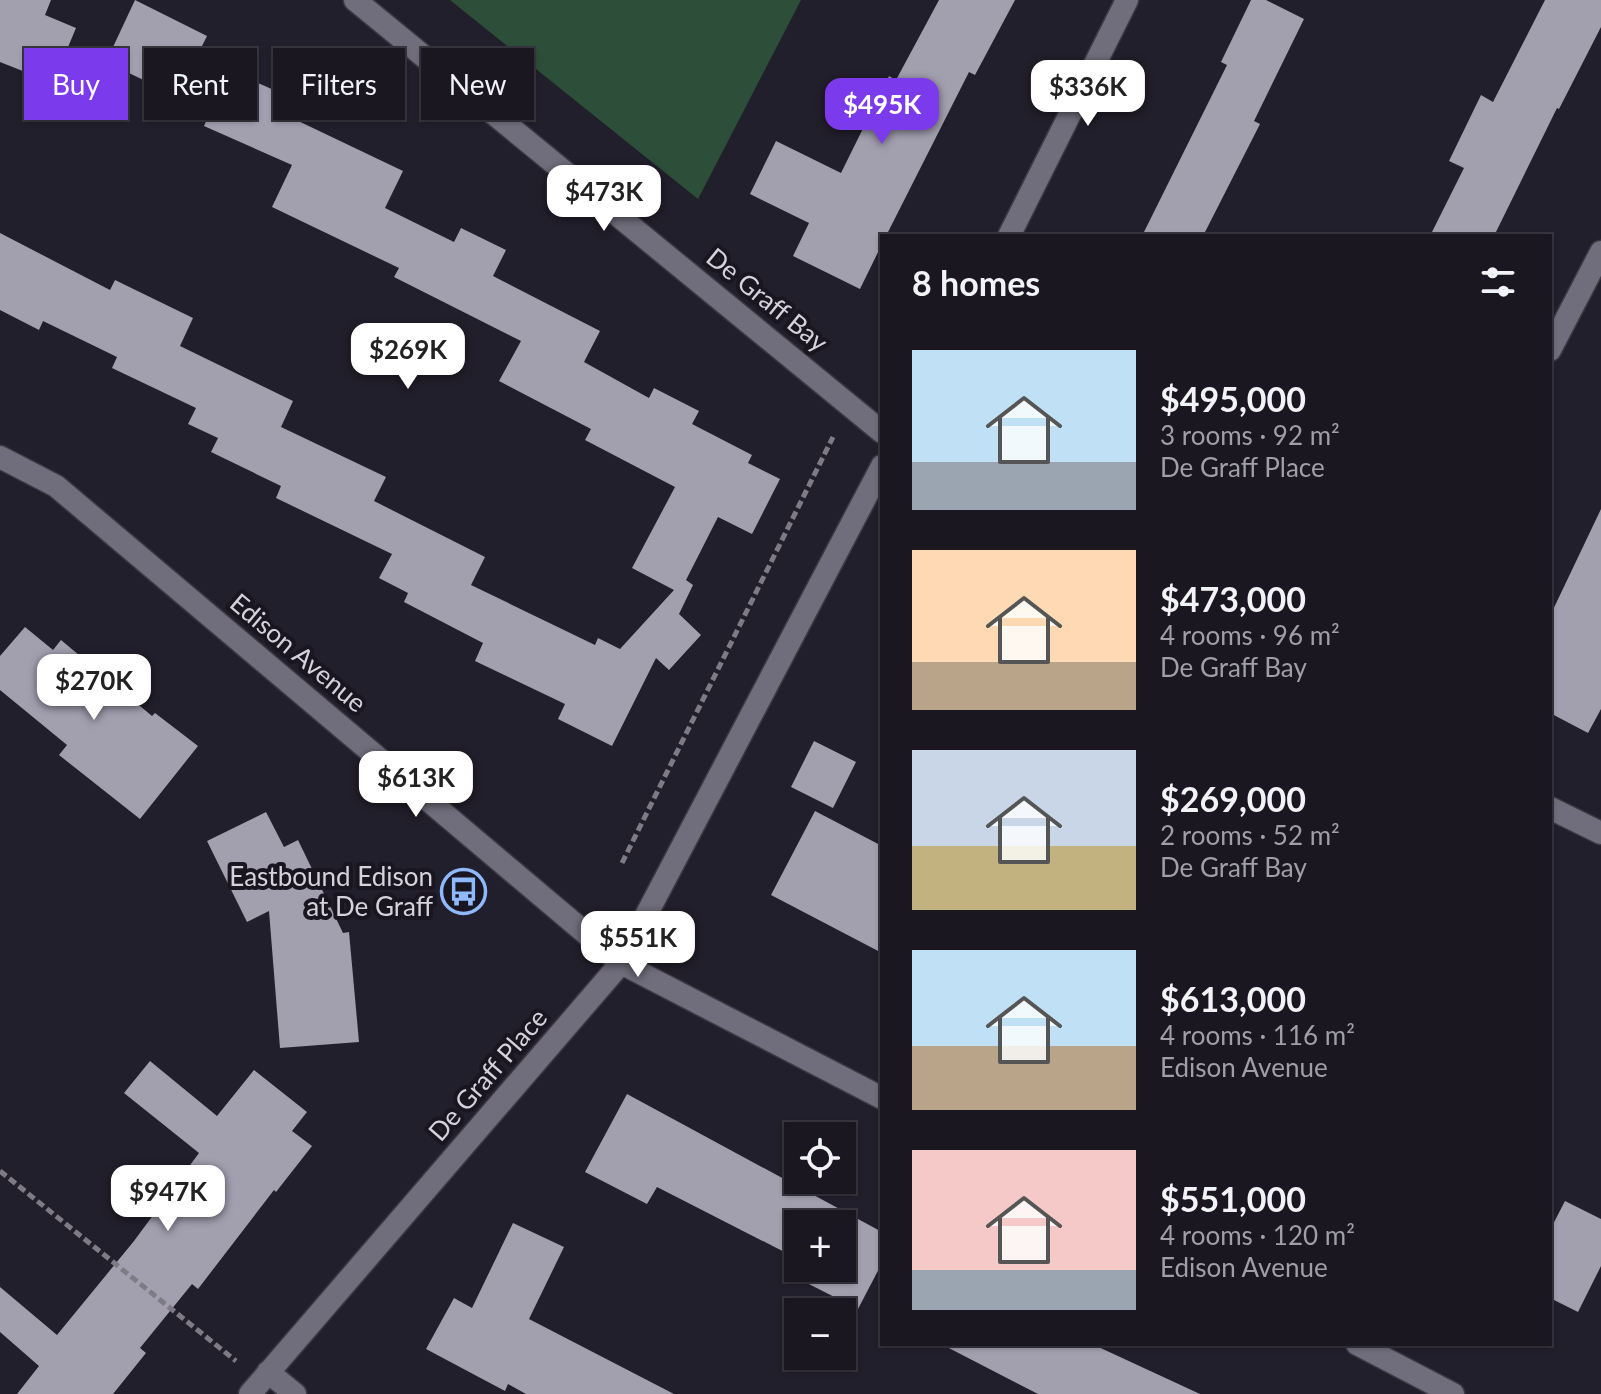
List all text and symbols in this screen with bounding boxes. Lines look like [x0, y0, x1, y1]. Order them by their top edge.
chip: Buy [24, 48, 128, 120]
chip: Rent [144, 48, 257, 120]
chip: Filters [273, 48, 405, 120]
chip: New [421, 48, 534, 120]
pin: $336K [1032, 60, 1144, 128]
text: $336K [1049, 70, 1127, 102]
pin: $495K [826, 78, 938, 146]
text: $495K [843, 88, 921, 120]
pin: $473K [548, 165, 660, 233]
text: $473K [565, 175, 643, 207]
street label: De Graff Bay [701, 241, 835, 358]
icon: filters [1476, 260, 1520, 304]
text: 8 homes [912, 262, 1040, 303]
pin: $269K [352, 323, 464, 391]
text: $269K [369, 333, 447, 365]
text: $495,000 [1160, 378, 1306, 419]
icon: home [976, 382, 1072, 478]
text: 3 rooms · 92 m² [1160, 419, 1340, 451]
text: De Graff Place [1160, 451, 1325, 483]
text: $473,000 [1160, 578, 1306, 619]
icon: home [976, 582, 1072, 678]
street label: Edison Avenue [224, 586, 373, 718]
text: 4 rooms · 96 m² [1160, 619, 1340, 651]
text: De Graff Bay [1160, 651, 1307, 683]
pin: $270K [38, 654, 150, 722]
text: $270K [55, 664, 133, 696]
pin: $613K [360, 751, 472, 819]
text: $613K [377, 761, 455, 793]
text: $269,000 [1160, 778, 1306, 819]
icon: home [976, 782, 1072, 878]
text: 2 rooms · 52 m² [1160, 819, 1340, 851]
text: De Graff Bay [1160, 851, 1307, 883]
place label: Eastbound Edison at De Graff [229, 860, 434, 922]
bus stop icon: Eastbound Edison at De Graff [440, 868, 488, 916]
pin: $551K [582, 911, 694, 979]
text: $551K [599, 921, 677, 953]
text: $613,000 [1160, 978, 1306, 1019]
icon: home [976, 982, 1072, 1078]
street label: De Graff Place [421, 1002, 553, 1147]
text: 4 rooms · 116 m² [1160, 1019, 1355, 1051]
text: Edison Avenue [1160, 1051, 1328, 1083]
map controls [784, 1122, 856, 1370]
button: locate [784, 1122, 856, 1194]
pin: $947K [112, 1165, 224, 1233]
text: $947K [129, 1175, 207, 1207]
text: $551,000 [1160, 1178, 1306, 1219]
icon: home [976, 1182, 1072, 1278]
button: + [784, 1210, 856, 1282]
text: 4 rooms · 120 m² [1160, 1219, 1355, 1251]
text: Edison Avenue [1160, 1251, 1328, 1283]
button: − [784, 1298, 856, 1370]

